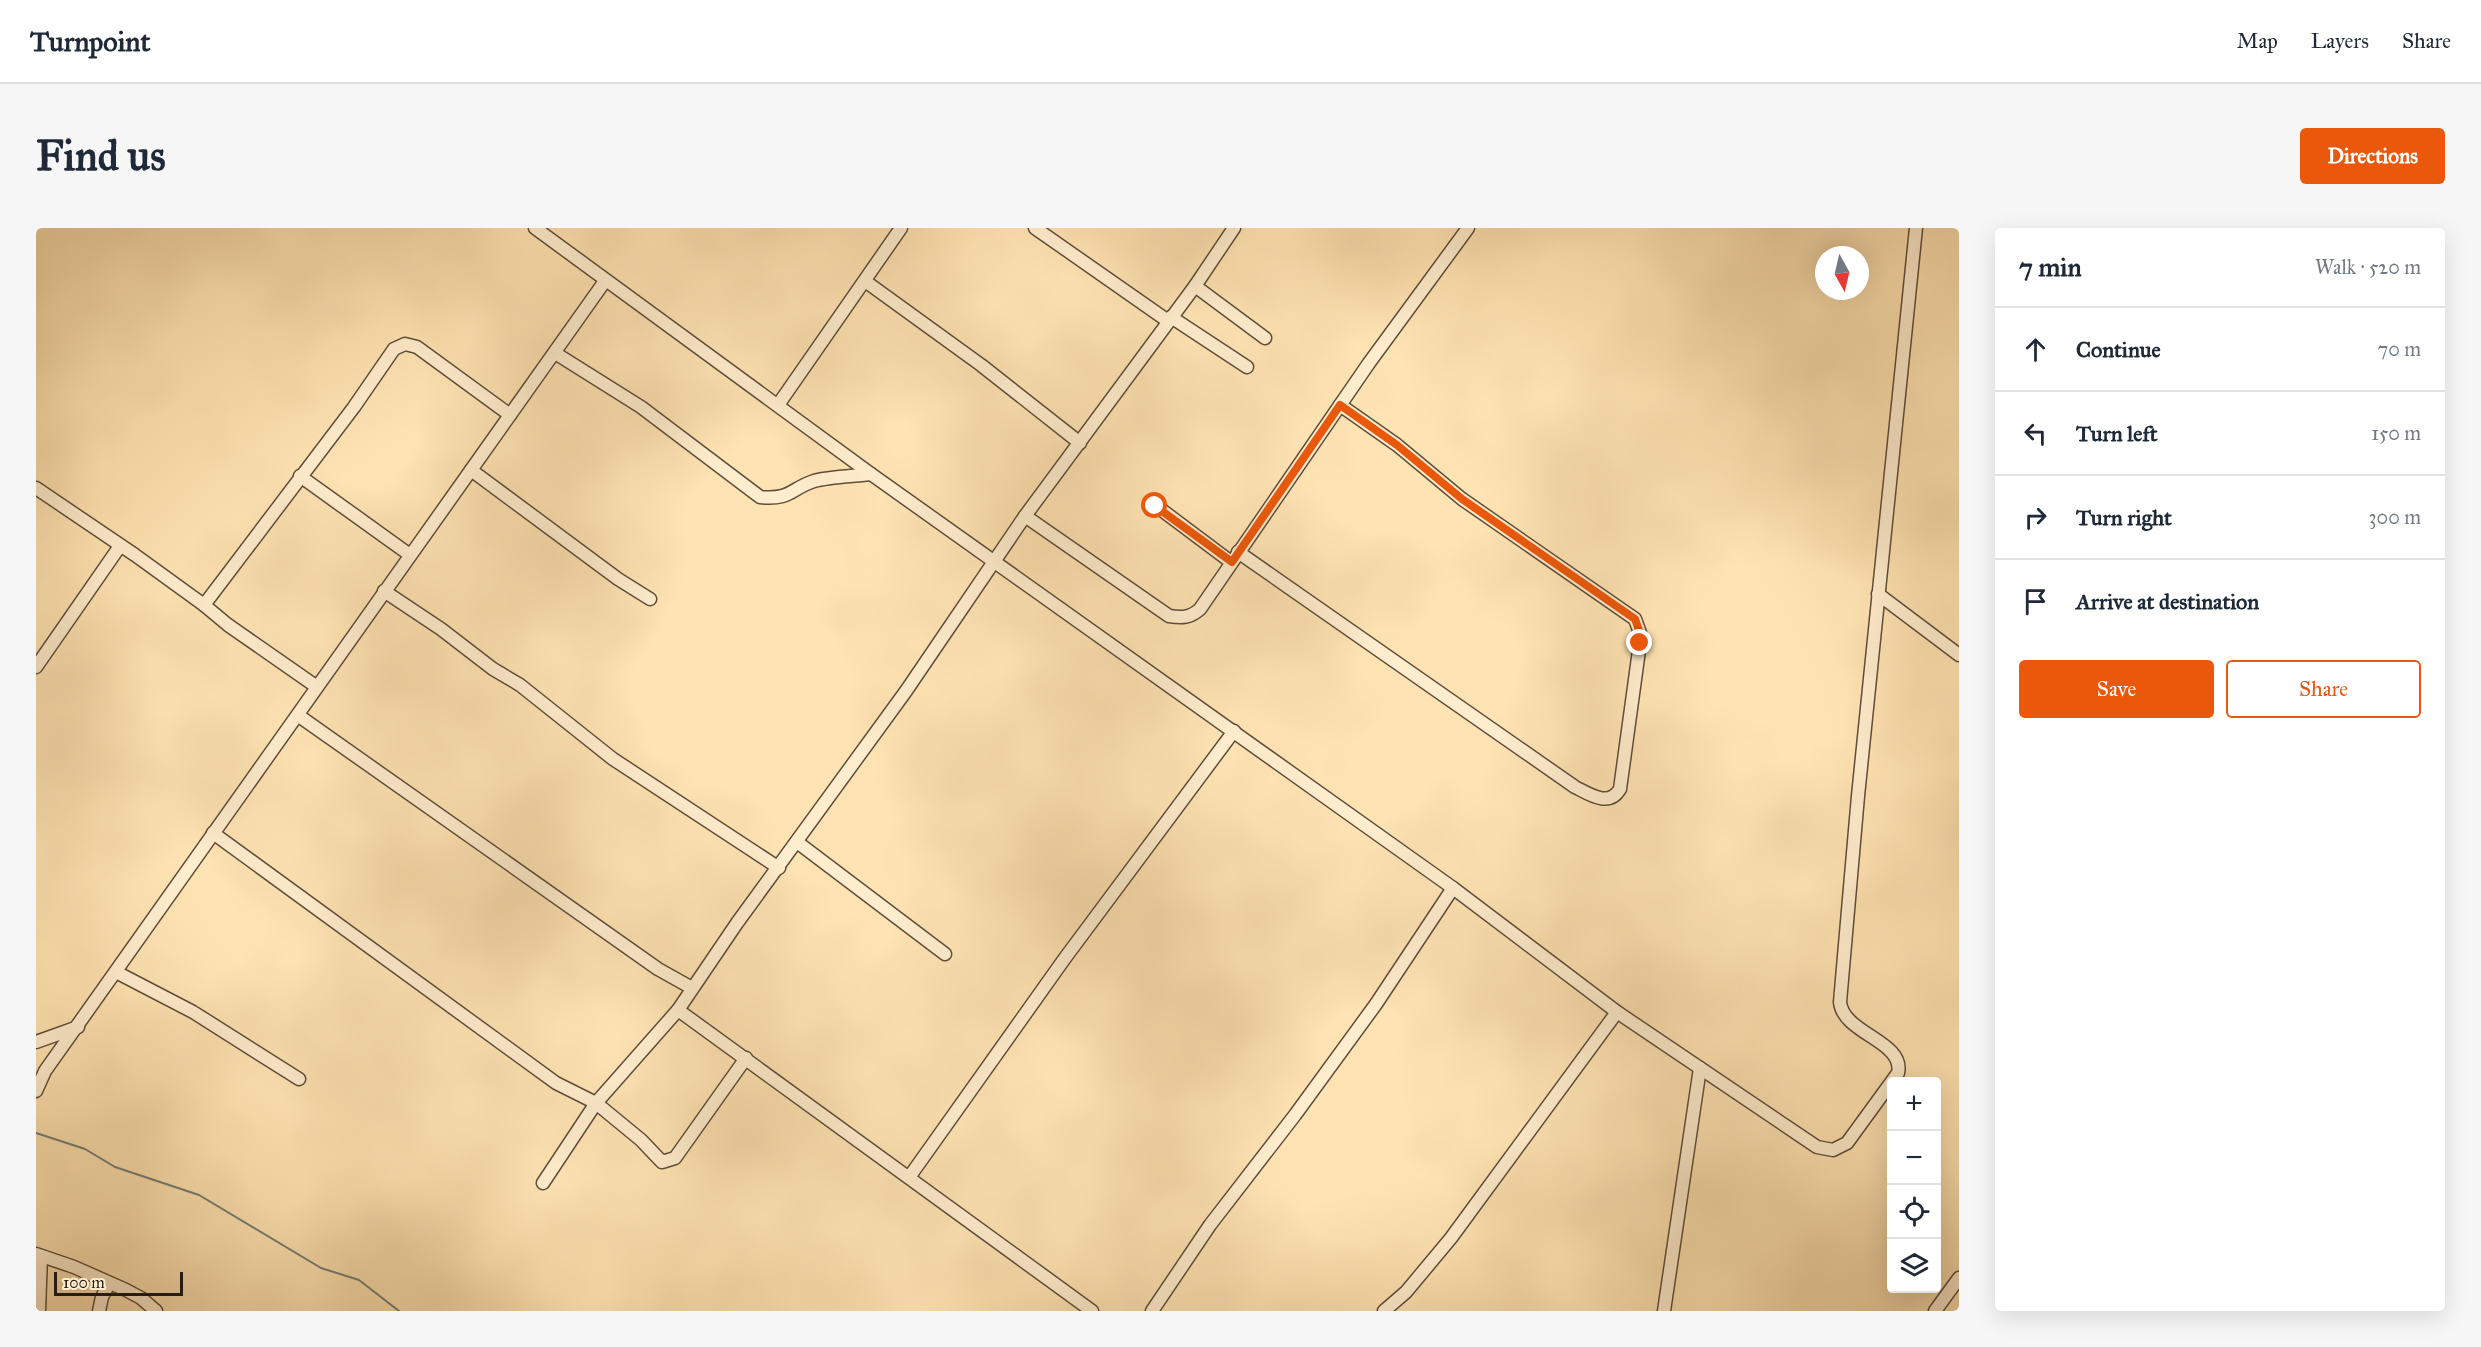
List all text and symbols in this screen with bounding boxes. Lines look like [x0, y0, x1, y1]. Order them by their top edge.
text: Turnpoint [30, 24, 150, 59]
text: Map [2237, 28, 2278, 54]
text: Layers [2311, 28, 2369, 54]
text: Share [2402, 28, 2451, 54]
button: Directions [2300, 128, 2445, 184]
text: Find us [36, 130, 166, 182]
north arrow [1815, 246, 1869, 300]
text: 7 min [2019, 251, 2082, 283]
text: Walk · 520 m [2315, 255, 2421, 279]
icon: ahead [2019, 333, 2052, 366]
text: Continue [2076, 336, 2161, 363]
text: 70 m [2378, 337, 2421, 361]
icon: left [2019, 417, 2052, 450]
text: Turn left [2076, 420, 2158, 447]
text: 150 m [2371, 421, 2421, 445]
route start [1141, 492, 1167, 518]
icon: right [2019, 501, 2052, 534]
text: Turn right [2076, 504, 2172, 531]
text: 300 m [2369, 505, 2421, 529]
icon: arrive [2019, 585, 2052, 618]
text: Arrive at destination [2076, 588, 2259, 615]
route end [1626, 629, 1652, 655]
button: Save [2019, 660, 2214, 718]
button: Share [2226, 660, 2421, 718]
map controls [1887, 1077, 1941, 1293]
button: + [1887, 1077, 1941, 1131]
button: − [1887, 1131, 1941, 1185]
button: locate [1887, 1185, 1941, 1239]
button: layers [1887, 1239, 1941, 1293]
scale bar [54, 1269, 183, 1296]
text: 100 m [63, 1273, 105, 1292]

